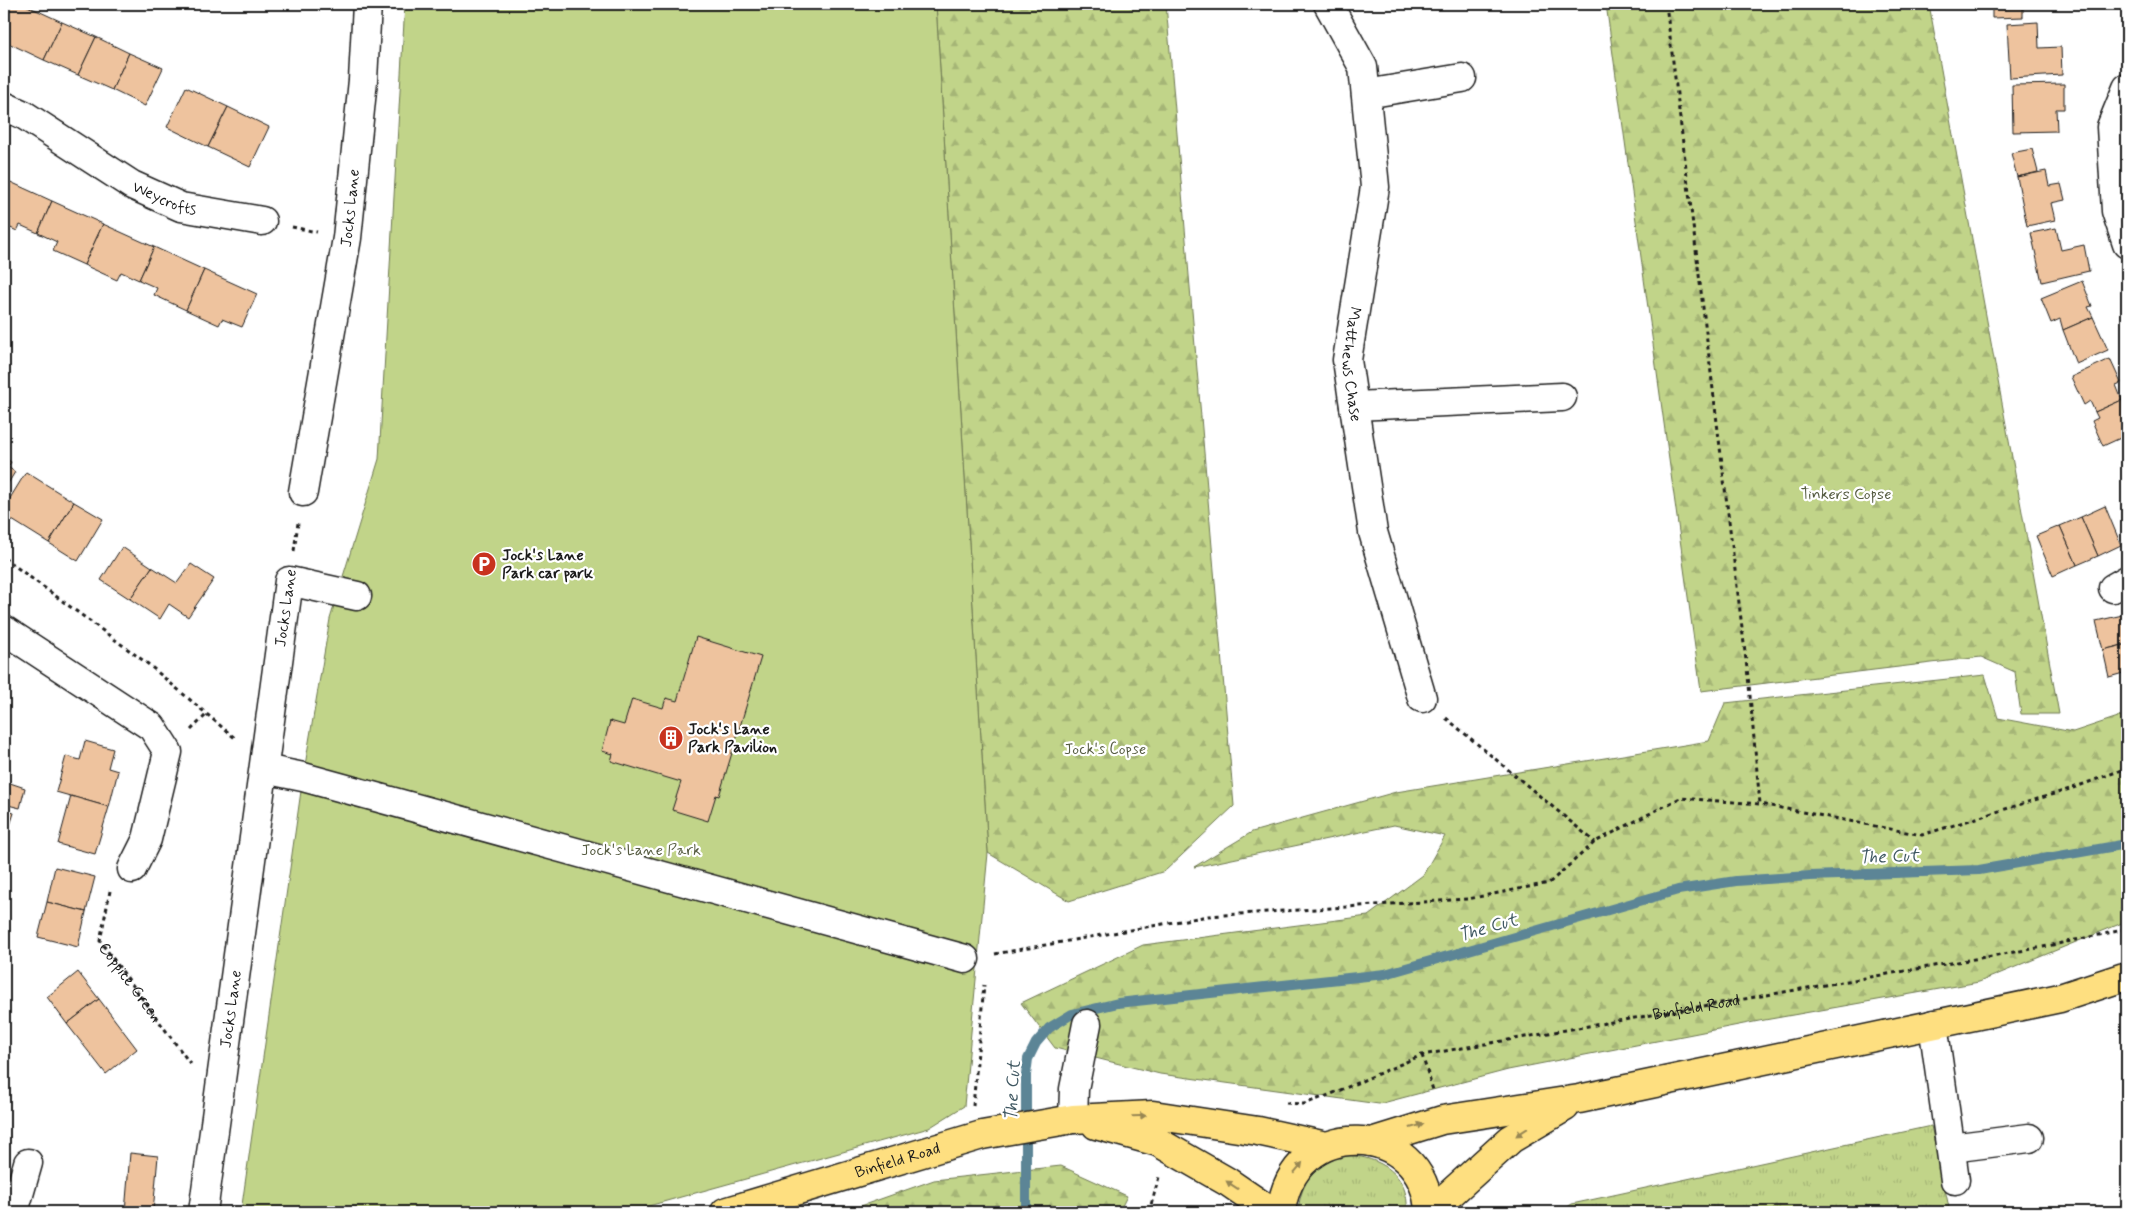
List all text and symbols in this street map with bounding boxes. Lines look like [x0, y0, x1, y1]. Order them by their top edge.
street label: Jocks Lane [335, 168, 364, 249]
street label: Weycrofts [129, 176, 198, 220]
street label: Matthews Chase [1337, 305, 1367, 423]
park label: Tinkers Copse [1801, 484, 1891, 505]
place label: Jock's Lane Park car park [502, 545, 594, 584]
parking icon: Jock's Lane Park car park [471, 551, 497, 577]
street label: Jocks Lane [270, 568, 302, 648]
place label: Jock's Lane Park Pavilion [688, 719, 777, 758]
building icon: Jock's Lane Park Pavilion [658, 725, 684, 751]
park label: Jock's Copse [1064, 739, 1146, 760]
park label: Jock's Lane Park [581, 840, 701, 861]
water label: The Cut [1858, 844, 1921, 870]
water label: The Cut [1456, 908, 1522, 948]
street label: Coppice Green [94, 938, 167, 1026]
street label: Jocks Lane [215, 969, 246, 1049]
street label: Binfield Road [1651, 989, 1741, 1025]
water label: The Cut [999, 1059, 1027, 1122]
one-way arrow [1131, 1111, 1147, 1119]
one-way arrow [1410, 1122, 1425, 1130]
one-way arrow [1515, 1127, 1528, 1137]
street label: Binfield Road [852, 1138, 943, 1183]
one-way arrow [1293, 1162, 1304, 1175]
one-way arrow [1225, 1180, 1239, 1189]

